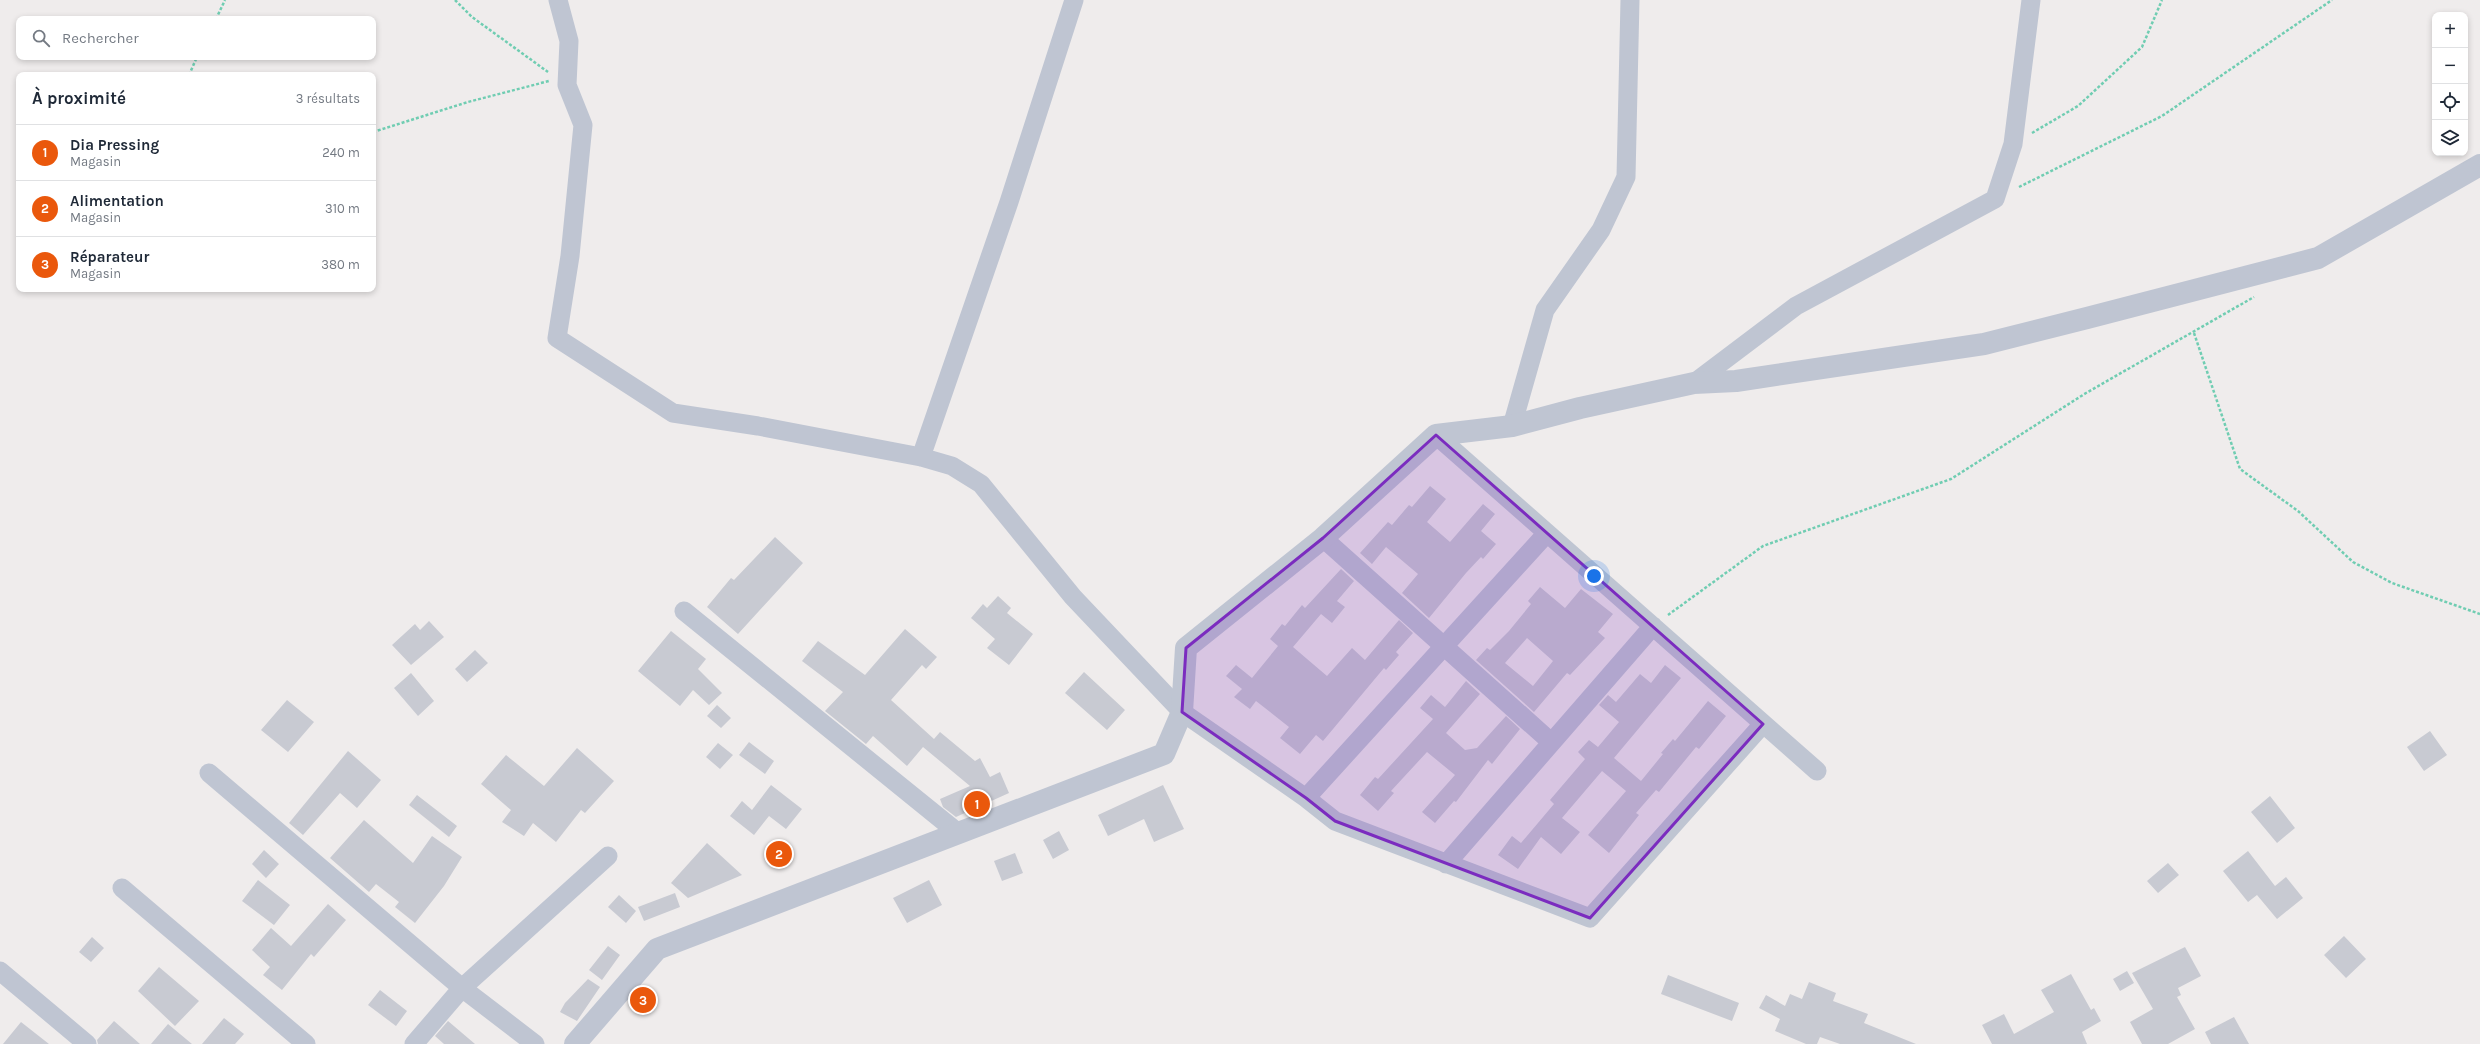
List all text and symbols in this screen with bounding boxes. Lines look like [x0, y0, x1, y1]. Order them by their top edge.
map controls [2432, 12, 2468, 156]
button: + [2432, 12, 2468, 48]
search box [16, 16, 376, 60]
icon: search [30, 27, 52, 49]
text: Rechercher [62, 29, 139, 47]
button: − [2432, 48, 2468, 84]
button: locate [2432, 84, 2468, 120]
text: À proximité [32, 88, 126, 108]
text: 3 résultats [296, 91, 360, 106]
button: layers [2432, 120, 2468, 156]
text: Dia Pressing [70, 136, 159, 154]
text: 1 [43, 145, 47, 160]
text: 240 m [322, 145, 360, 160]
text: Magasin [70, 154, 121, 169]
text: Alimentation [70, 192, 164, 210]
text: 2 [41, 201, 49, 216]
text: 310 m [325, 201, 360, 216]
text: Magasin [70, 210, 121, 225]
text: Réparateur [70, 248, 149, 266]
text: 3 [41, 257, 49, 272]
text: 380 m [321, 257, 360, 272]
text: Magasin [70, 266, 121, 281]
your location [1584, 566, 1604, 586]
pin: 1 [964, 789, 990, 819]
pin: 2 [766, 839, 792, 869]
pin: 3 [630, 985, 656, 1015]

